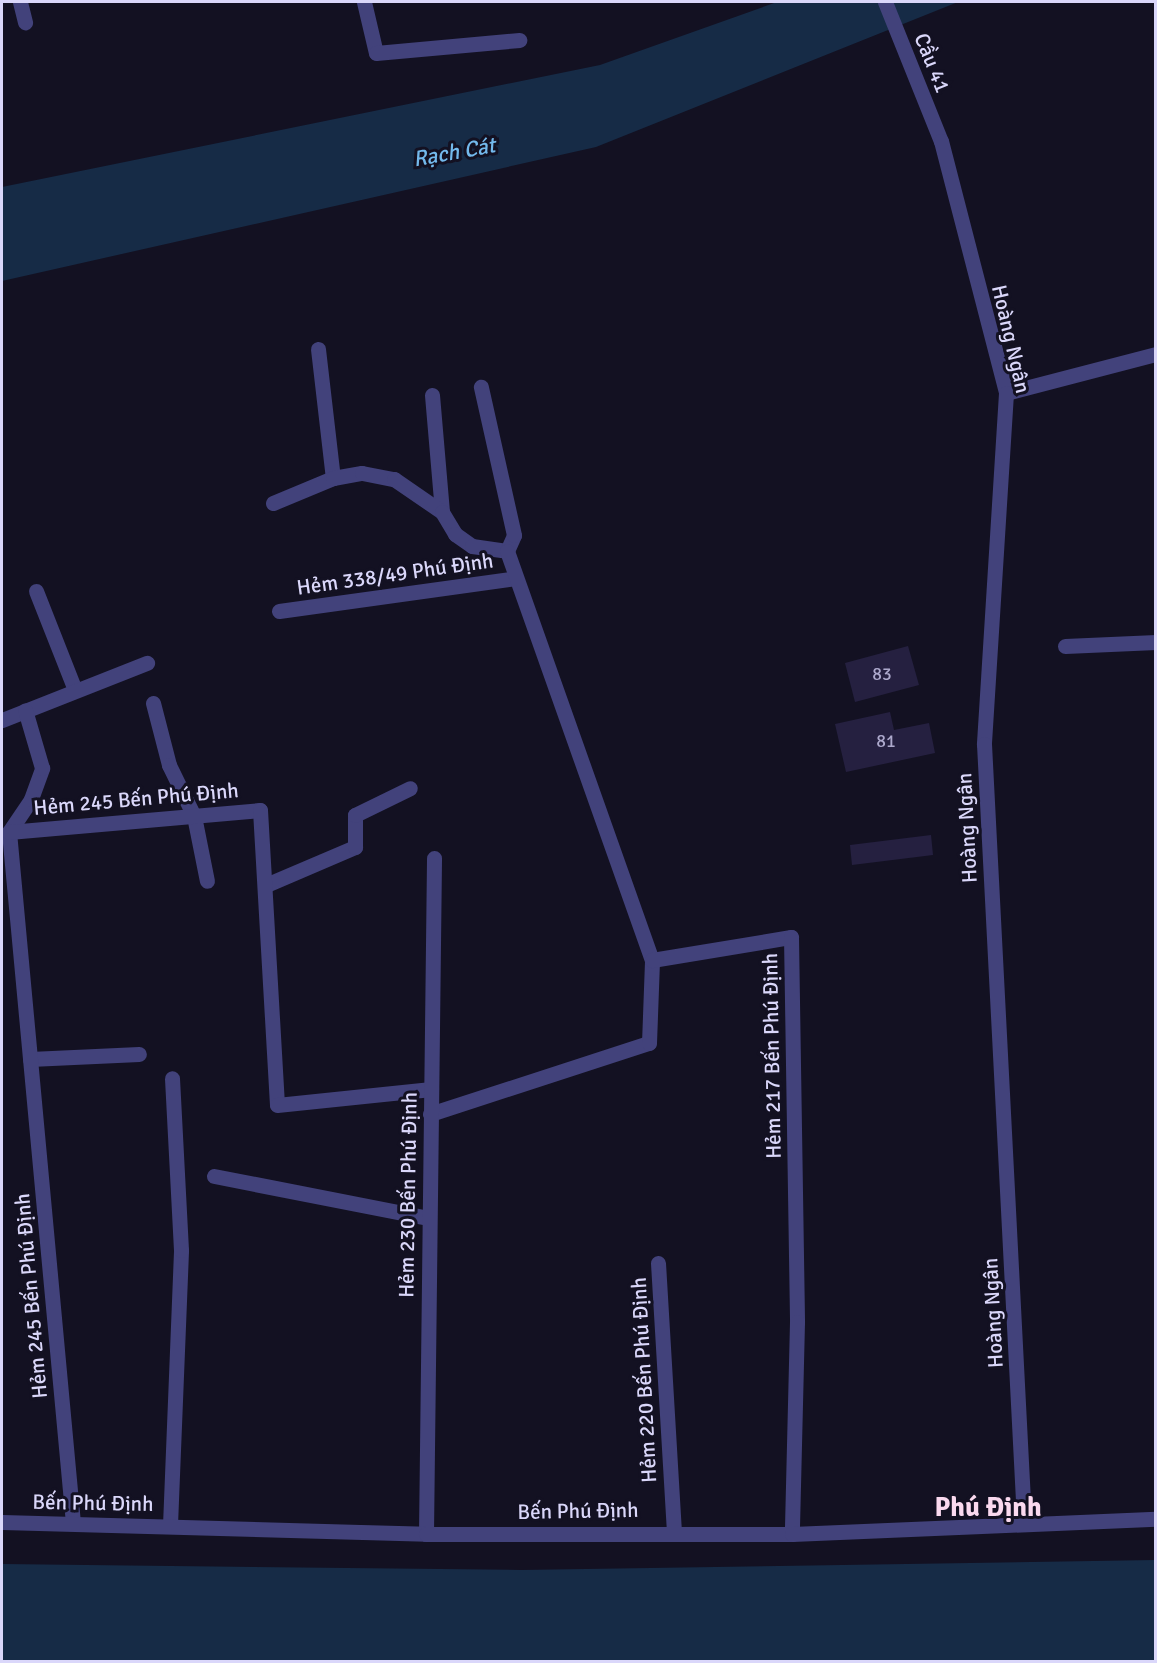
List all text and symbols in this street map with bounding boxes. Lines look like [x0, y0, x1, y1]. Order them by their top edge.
street label: Cầu 41 [909, 30, 955, 96]
water label: Rạch Cát [411, 132, 497, 172]
street label: Hoàng Ngân [986, 282, 1036, 396]
street label: Hẻm 338/49 Phú Định [295, 548, 495, 600]
house number: 83 [872, 663, 892, 685]
house number: 81 [876, 730, 896, 752]
street label: Hoàng Ngân [952, 772, 982, 884]
street label: Hẻm 245 Bến Phú Định [32, 777, 240, 821]
street label: Hẻm 217 Bến Phú Định [758, 953, 786, 1159]
street label: Hẻm 230 Bến Phú Định [394, 1092, 422, 1298]
street label: Hẻm 245 Bến Phú Định [9, 1192, 53, 1400]
street label: Hoàng Ngân [978, 1257, 1008, 1369]
street label: Hẻm 220 Bến Phú Định [626, 1277, 662, 1483]
street label: Bến Phú Định [32, 1489, 154, 1517]
district label: Phú Định [934, 1492, 1042, 1524]
street label: Bến Phú Định [517, 1497, 639, 1525]

